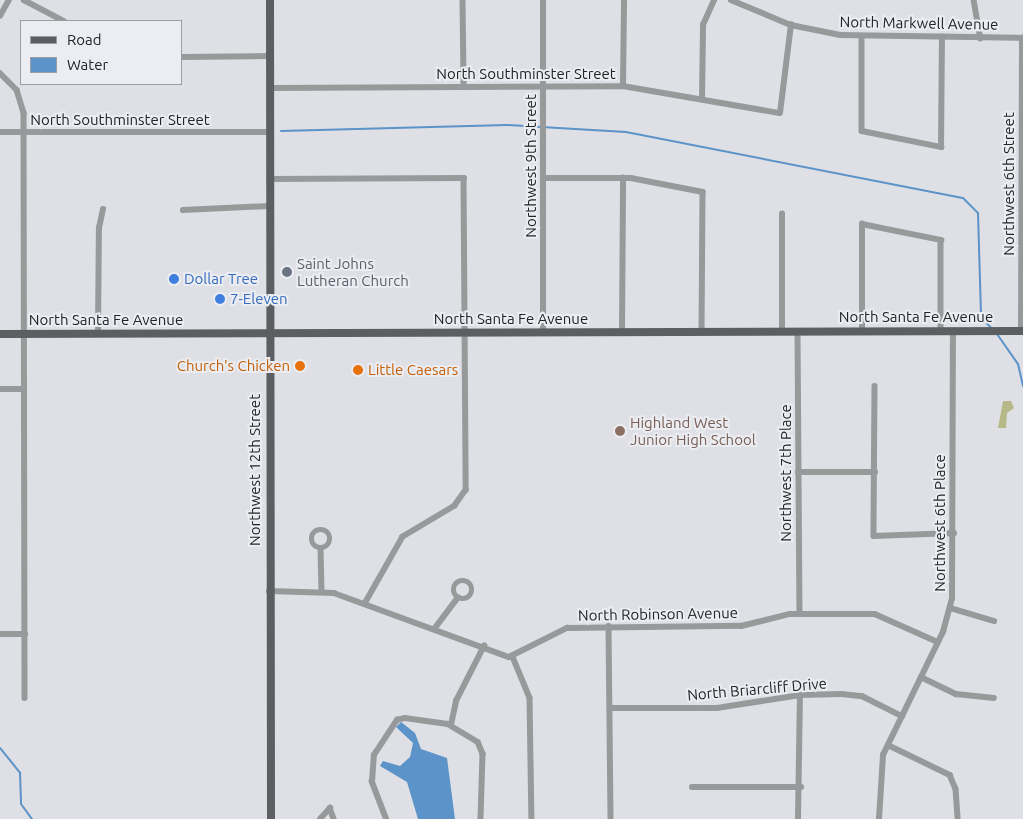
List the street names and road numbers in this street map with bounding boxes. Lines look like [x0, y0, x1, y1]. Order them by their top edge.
street label: North Markwell Avenue [839, 13, 999, 33]
street label: North Southminster Street [436, 65, 616, 83]
street label: Northwest 9th Street [522, 94, 540, 238]
street label: North Southminster Street [30, 111, 210, 129]
street label: Northwest 6th Street [1000, 112, 1018, 256]
street label: North Santa Fe Avenue [839, 308, 993, 326]
street label: North Santa Fe Avenue [434, 310, 588, 328]
street label: North Santa Fe Avenue [29, 311, 183, 329]
street label: Northwest 12th Street [246, 394, 264, 546]
street label: Northwest 7th Place [777, 404, 795, 542]
street label: Northwest 6th Place [931, 454, 949, 592]
street label: North Robinson Avenue [578, 604, 738, 624]
street label: North Briarcliff Drive [686, 674, 828, 704]

